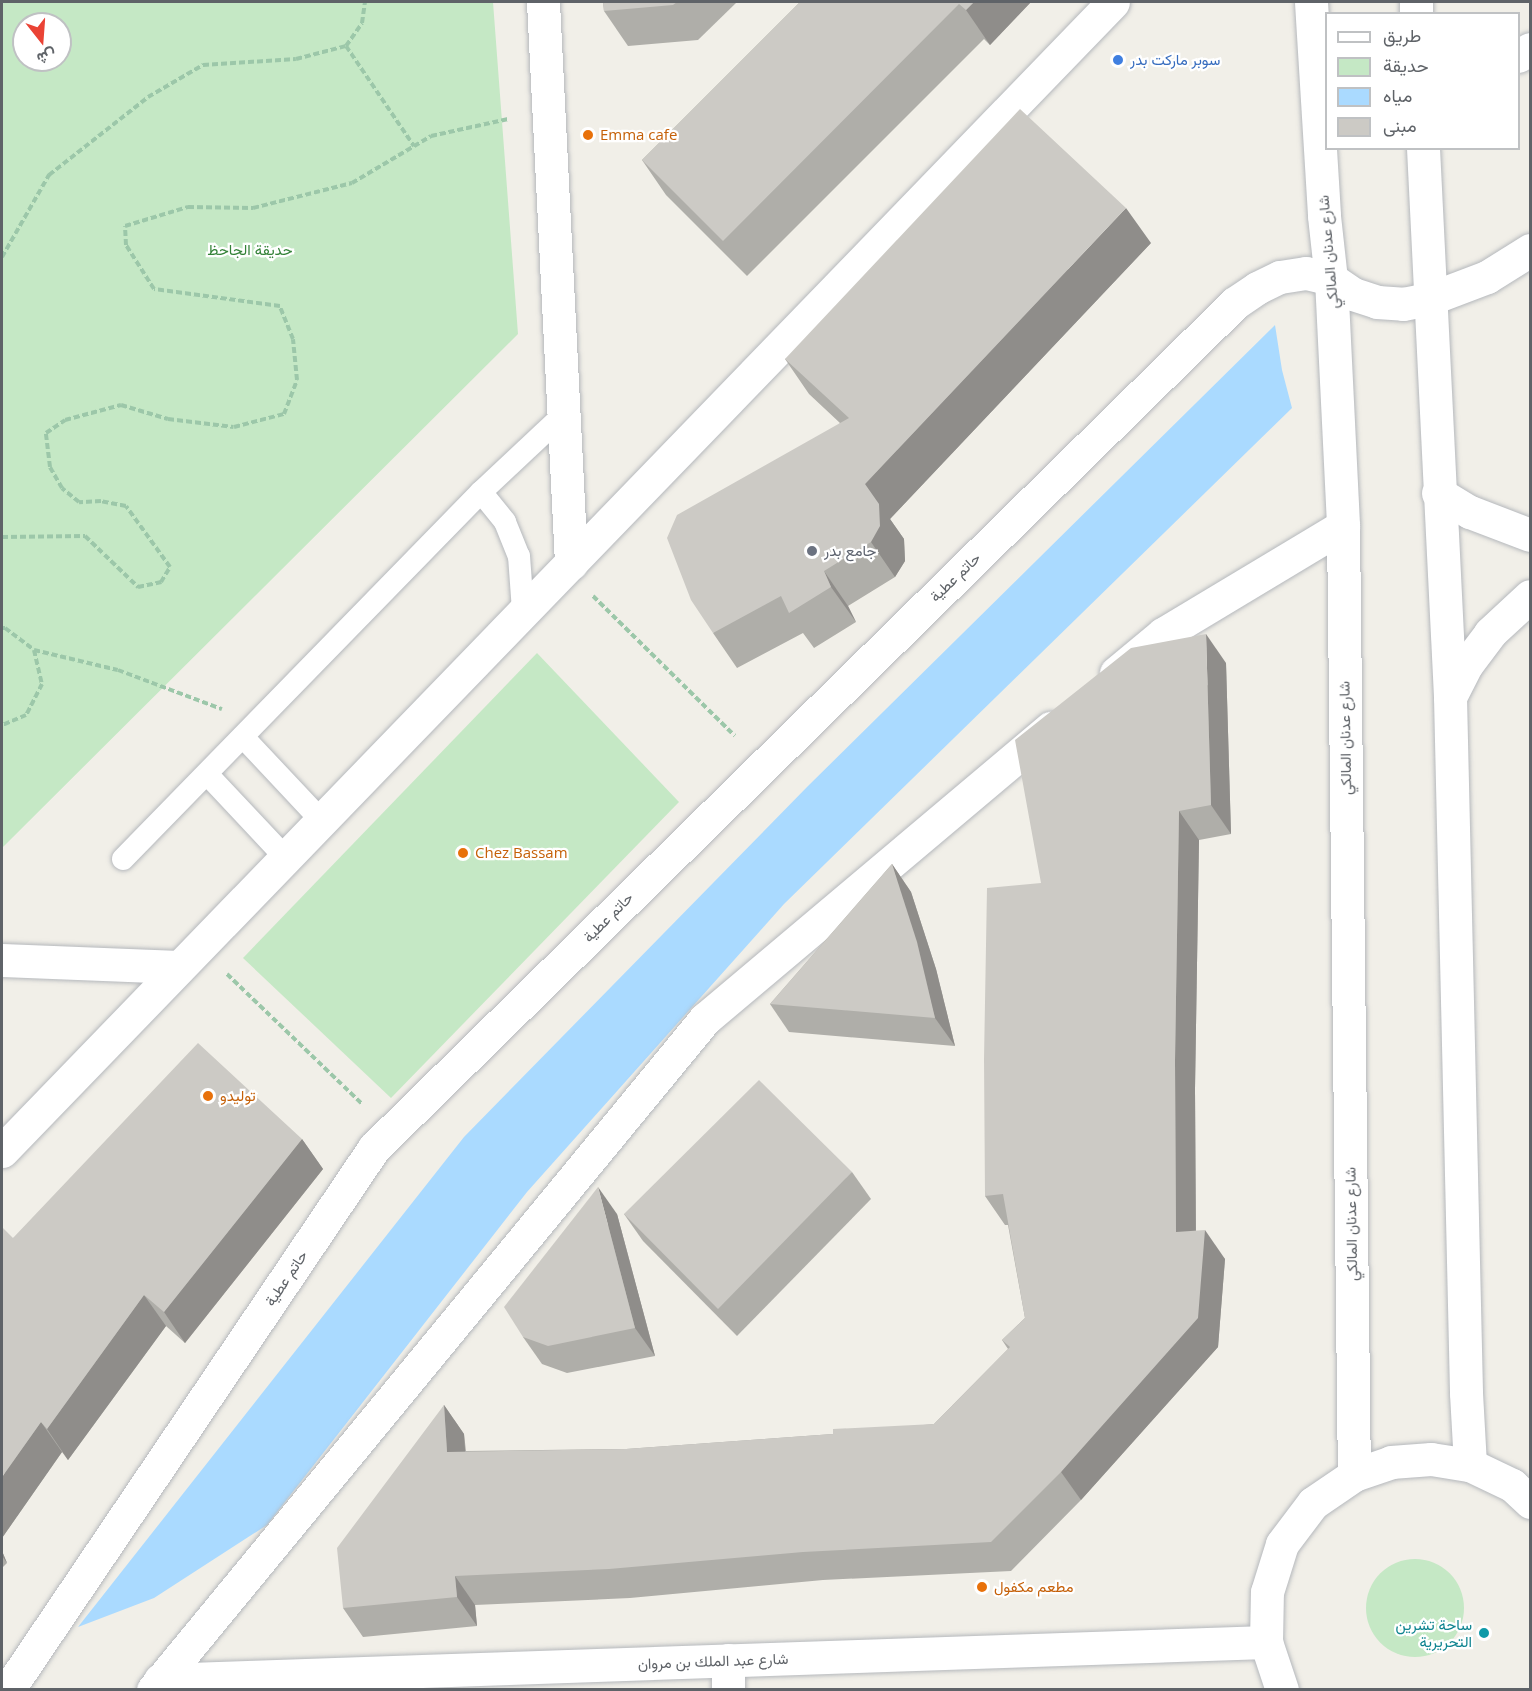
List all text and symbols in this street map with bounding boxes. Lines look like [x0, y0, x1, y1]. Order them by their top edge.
north arrow [12, 12, 72, 72]
legend [1325, 12, 1520, 150]
text: طريق [1383, 23, 1421, 47]
text: ش [34, 44, 59, 71]
place label: سوبر ماركت بدر [1130, 51, 1220, 69]
marker: سوبر ماركت بدر [1111, 53, 1125, 67]
text: حديقة [1383, 53, 1429, 77]
text: مياه [1383, 83, 1412, 107]
text: مبنى [1383, 113, 1417, 137]
place label: Emma cafe [600, 126, 677, 144]
marker: Emma cafe [581, 128, 595, 142]
street label: شارع عدنان المالكي [1314, 194, 1342, 310]
park label: حديقة الجاحظ [207, 241, 293, 259]
place label: جامع بدر [824, 542, 876, 560]
marker: جامع بدر [805, 544, 819, 558]
street label: حاتم عطية [926, 549, 984, 605]
street label: شارع عدنان المالكي [1335, 681, 1355, 795]
place label: Chez Bassam [475, 844, 568, 862]
marker: Chez Bassam [456, 846, 470, 860]
street label: حاتم عطية [579, 888, 637, 946]
place label: توليدو [220, 1087, 256, 1105]
marker: توليدو [201, 1089, 215, 1103]
street label: شارع عدنان المالكي [1341, 1167, 1361, 1281]
street label: حاتم عطية [261, 1247, 311, 1309]
place label: مطعم مكفول [994, 1578, 1073, 1596]
marker: مطعم مكفول [975, 1580, 989, 1594]
place label: ساحة تشرين التحريرية [1395, 1615, 1472, 1650]
marker: ساحة تشرين التحريرية [1477, 1626, 1491, 1640]
street label: شارع عبد الملك بن مروان [637, 1649, 789, 1673]

